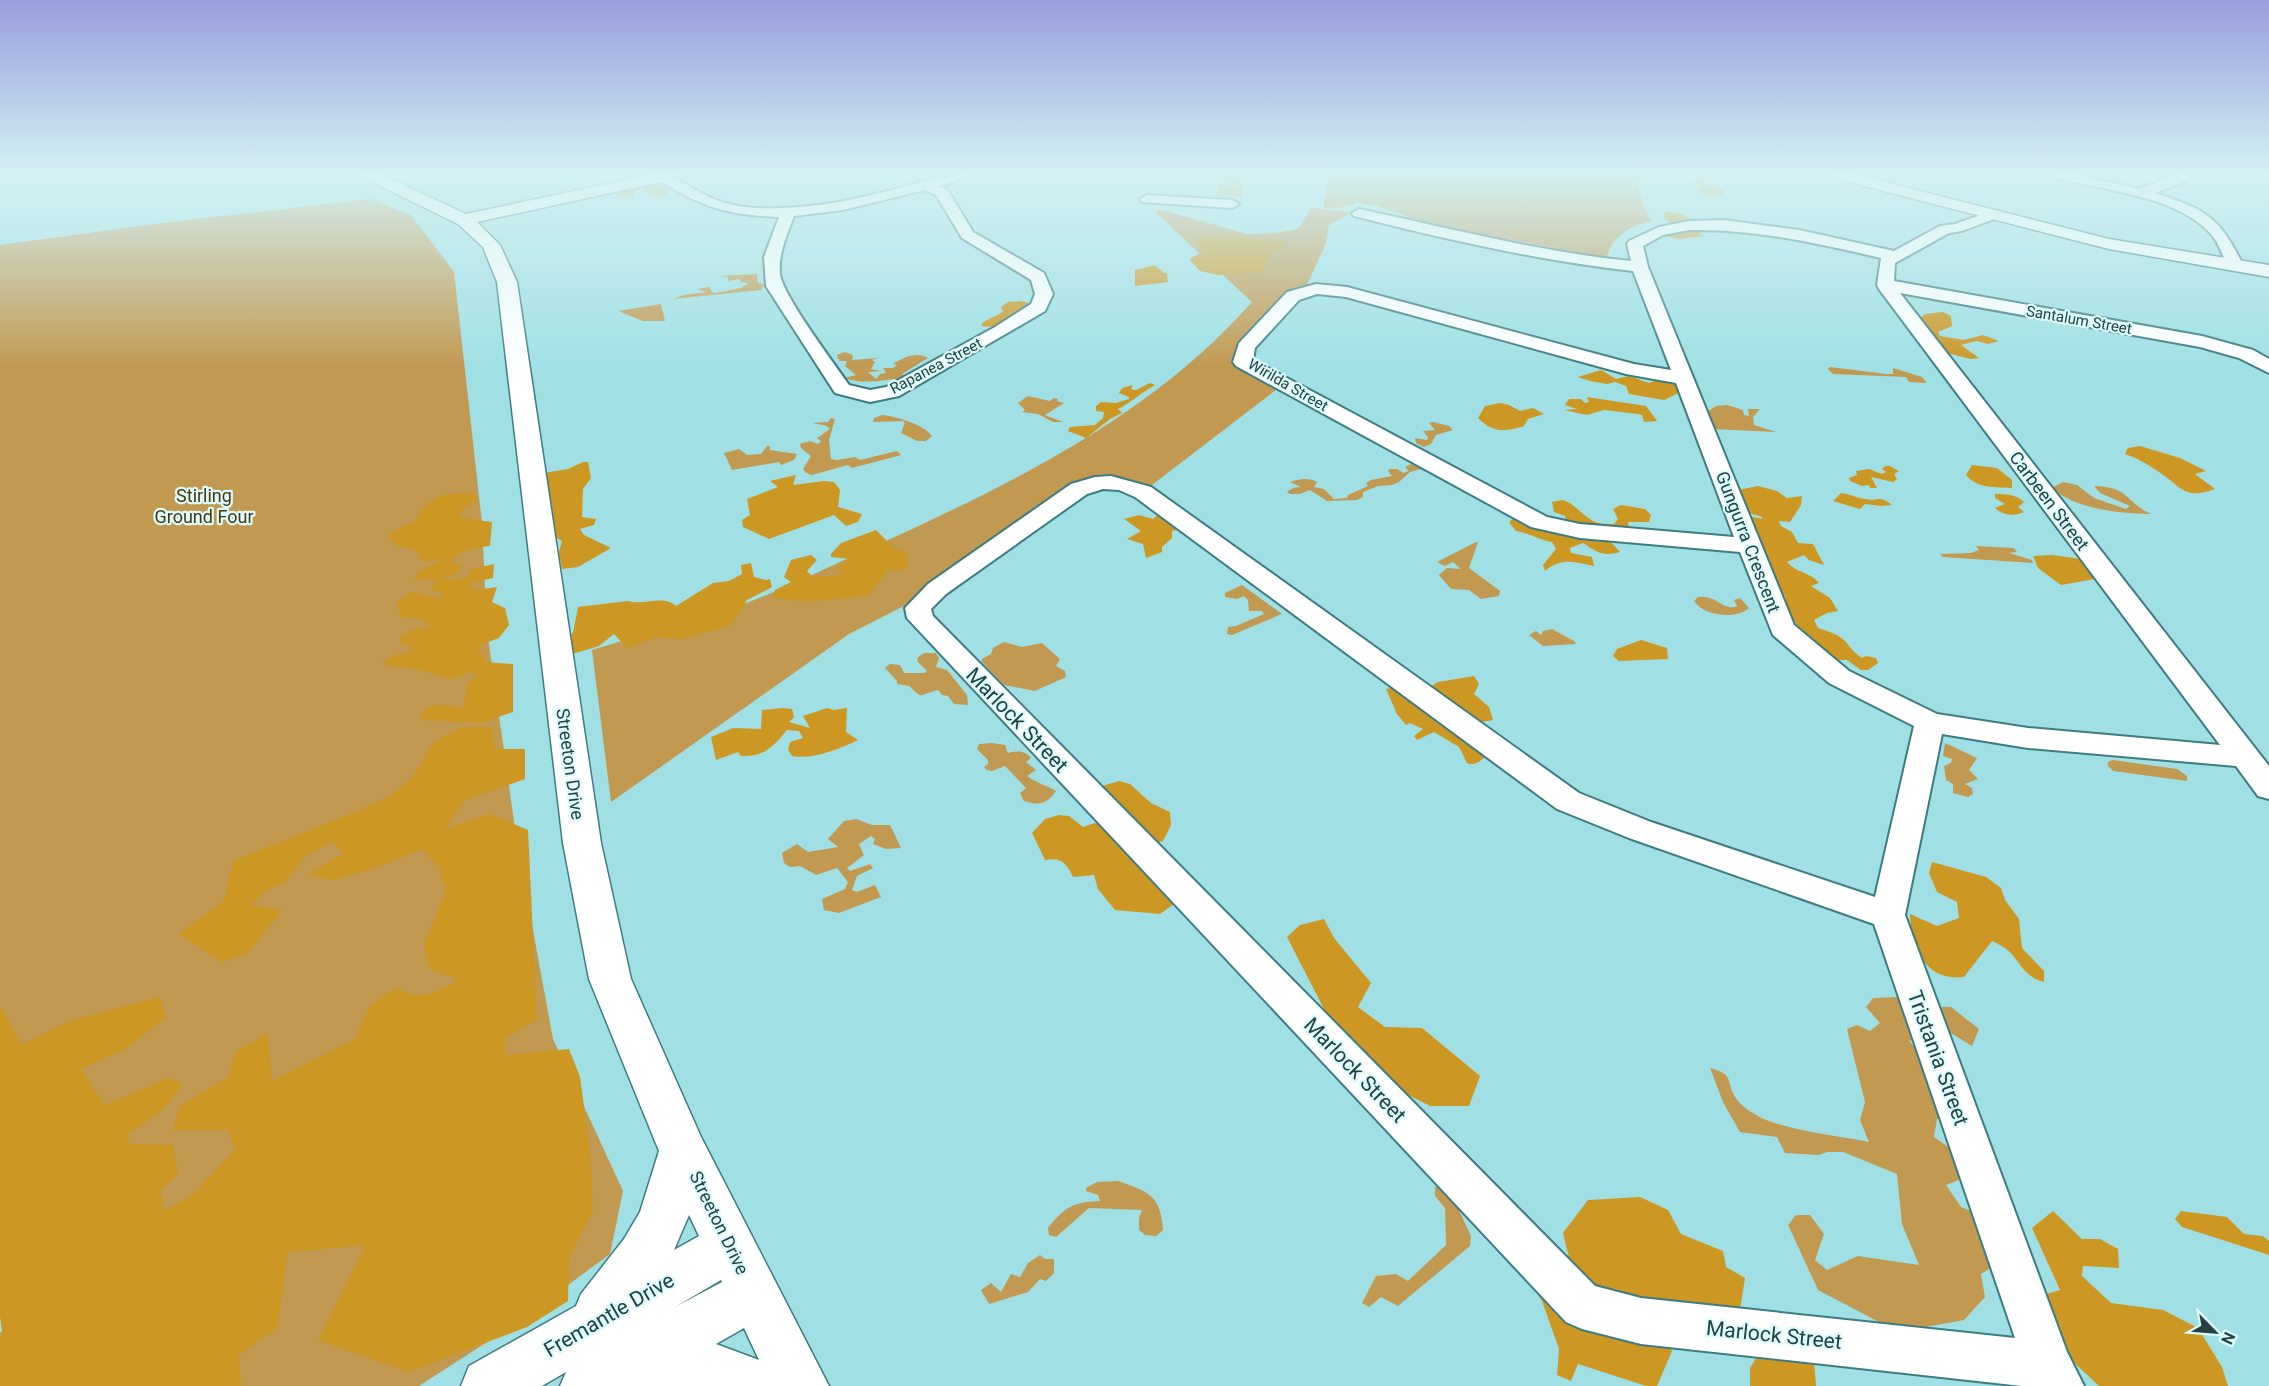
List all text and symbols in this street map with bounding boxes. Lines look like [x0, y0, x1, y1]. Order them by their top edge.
street label: Santalum Street [2025, 302, 2133, 338]
street label: Rapanea Street [887, 334, 985, 398]
street label: Wirilda Street [1245, 355, 1331, 415]
street label: Carbeen Street [2005, 447, 2094, 555]
street label: Gungurra Crescent [1712, 468, 1785, 615]
park label: Stirling Ground Four [155, 485, 253, 527]
street label: Marlock Street [961, 663, 1073, 777]
street label: Streeton Drive [552, 707, 589, 821]
street label: Tristania Street [1902, 987, 1974, 1129]
street label: Marlock Street [1299, 1013, 1411, 1127]
street label: Streeton Drive [685, 1168, 754, 1278]
street label: Fremantle Drive [540, 1268, 678, 1362]
north arrow [2185, 1302, 2245, 1362]
street label: Marlock Street [1705, 1316, 1843, 1354]
text: N [2217, 1329, 2239, 1347]

